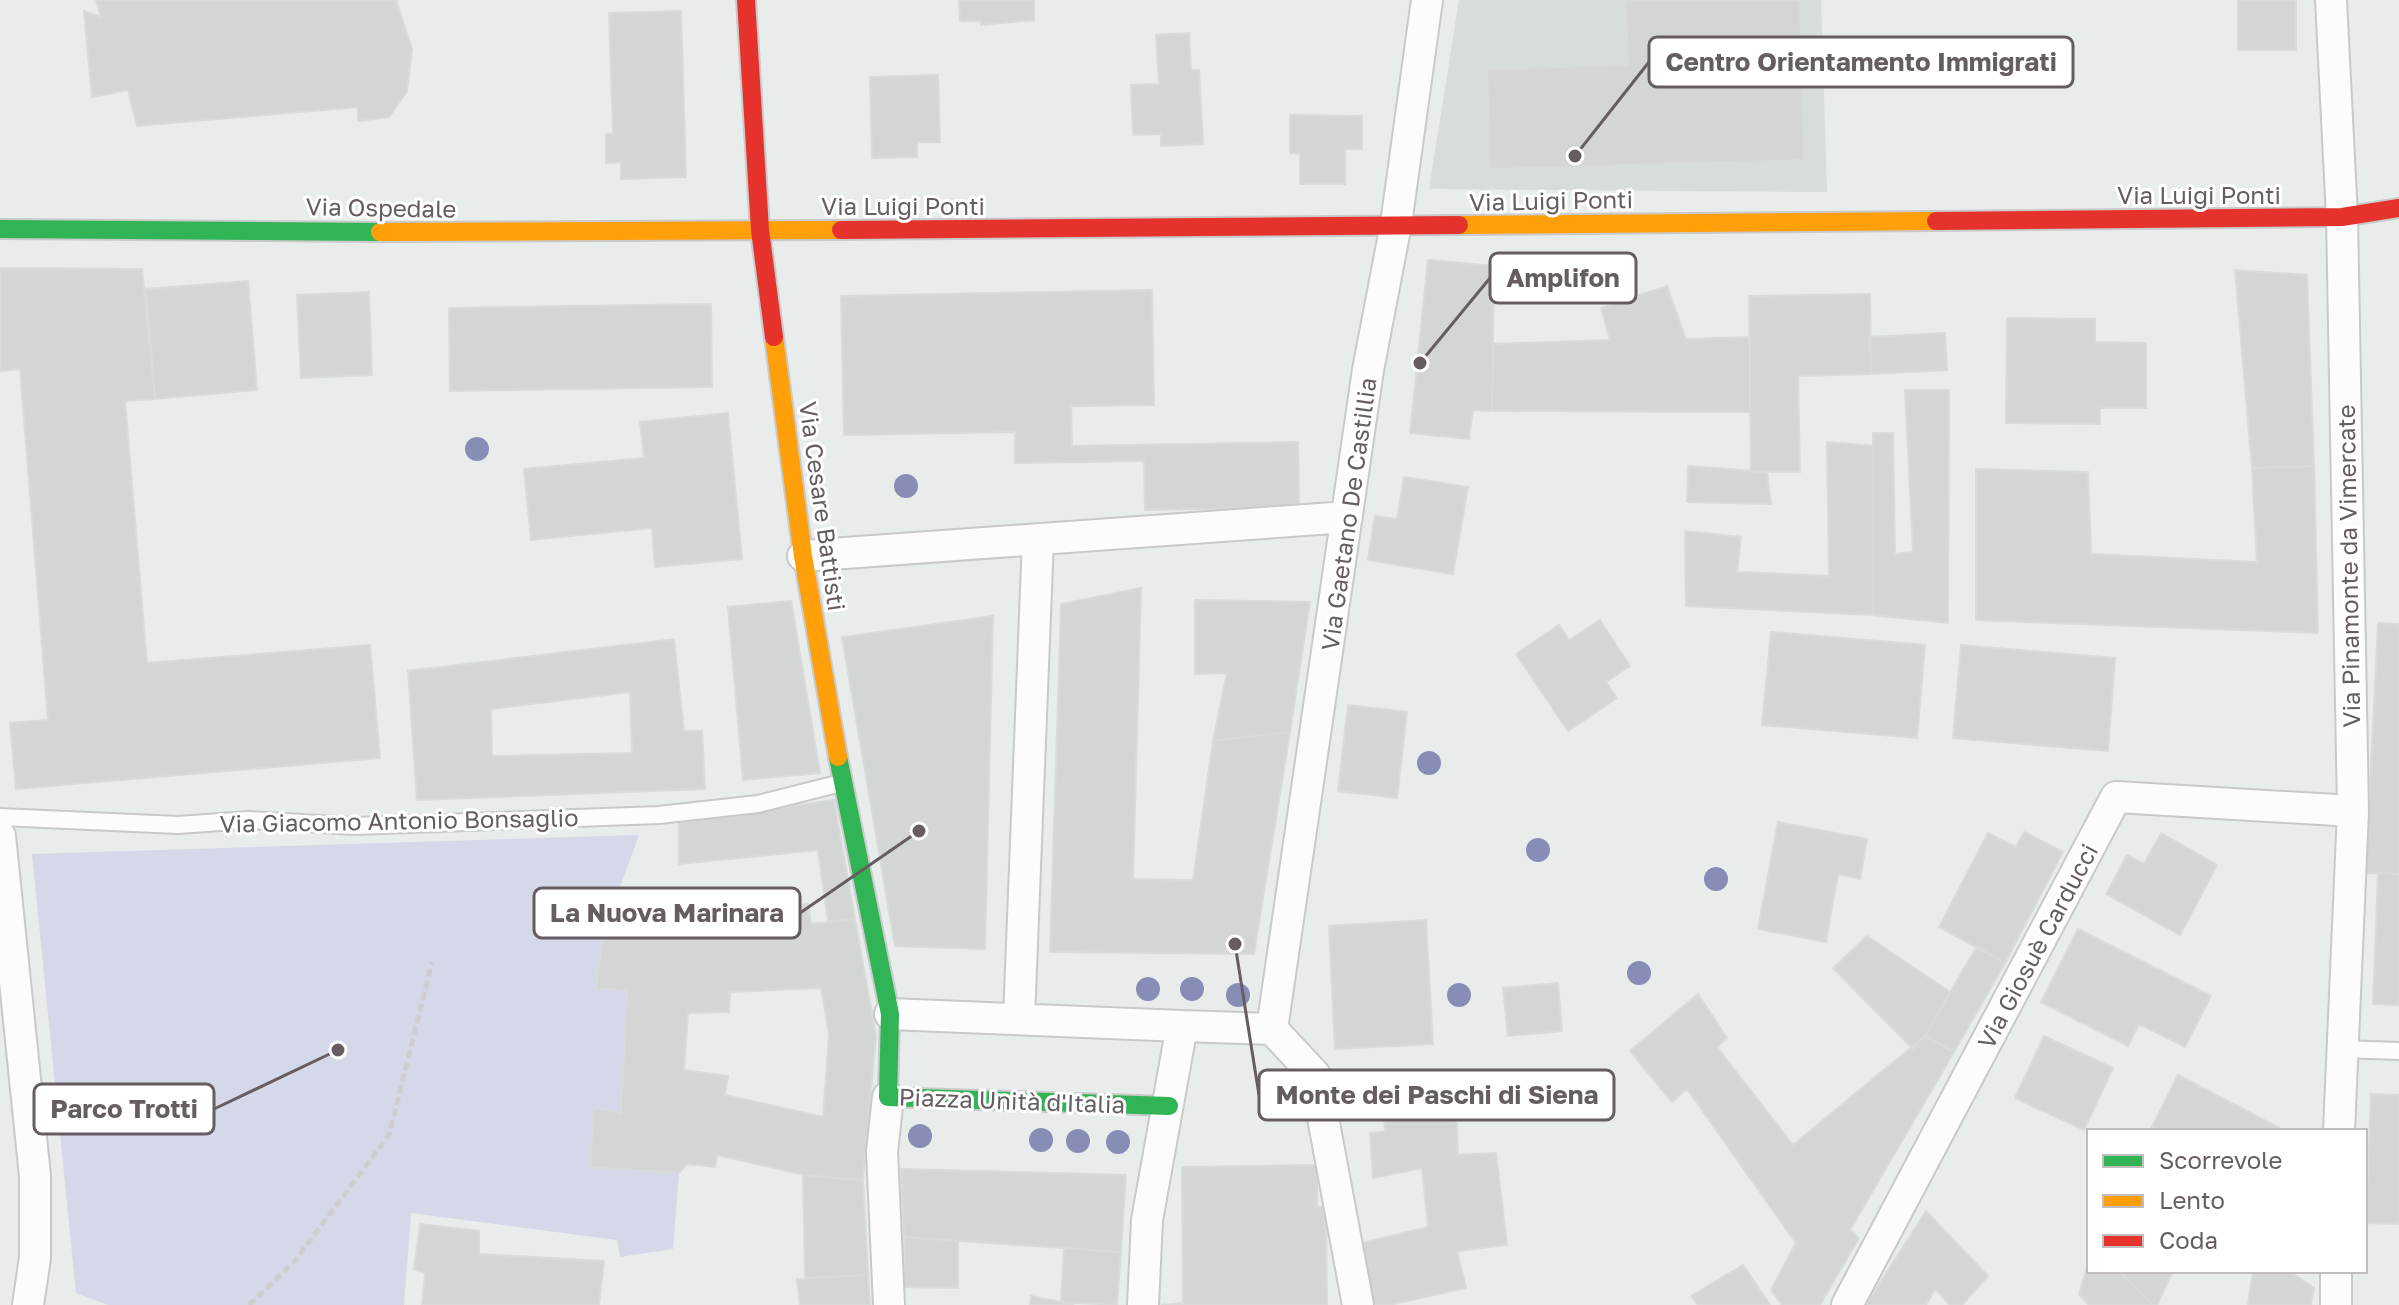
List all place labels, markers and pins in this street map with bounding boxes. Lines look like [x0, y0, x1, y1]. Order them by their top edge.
callout: Centro Orientamento Immigrati [1649, 37, 2073, 87]
callout: Amplifon [1490, 253, 1636, 303]
callout: La Nuova Marinara [534, 888, 800, 938]
callout: Monte dei Paschi di Siena [1259, 1070, 1614, 1120]
callout: Parco Trotti [34, 1084, 214, 1134]

